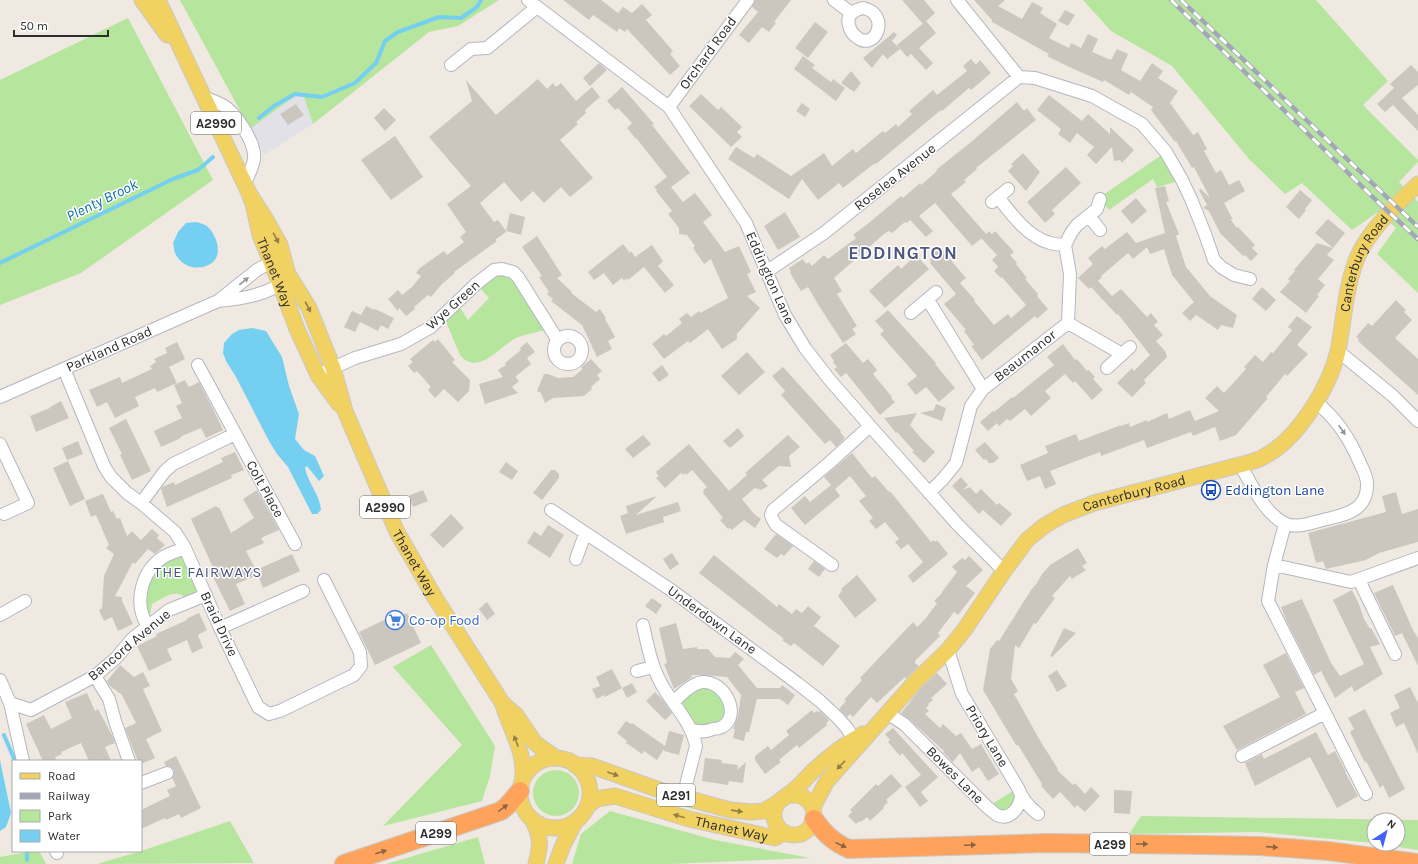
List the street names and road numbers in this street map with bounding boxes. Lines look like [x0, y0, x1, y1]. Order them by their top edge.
street label: Orchard Road [676, 13, 740, 93]
road number: A2990 [191, 112, 241, 134]
street label: Roselea Avenue [851, 140, 939, 214]
street label: Canterbury Road [1336, 211, 1392, 313]
street label: Eddington Lane [742, 229, 798, 327]
street label: Thanet Way [253, 235, 297, 310]
street label: Wye Green [423, 276, 483, 334]
street label: Parkland Road [63, 322, 155, 376]
street label: Beaumanor [991, 326, 1060, 385]
street label: Colt Place [242, 458, 288, 520]
street label: Canterbury Road [1080, 471, 1188, 515]
road number: A2990 [360, 496, 410, 518]
street label: Thanet Way [389, 526, 441, 599]
street label: Underdown Lane [664, 582, 760, 658]
street label: Braid Drive [197, 589, 241, 659]
street label: Bancord Avenue [84, 606, 174, 684]
street label: Priory Lane [962, 702, 1012, 770]
street label: Bowes Lane [923, 743, 987, 807]
road number: A291 [657, 784, 695, 806]
street label: Thanet Way [694, 812, 770, 845]
road number: A299 [416, 822, 456, 844]
road number: A299 [1090, 833, 1130, 855]

